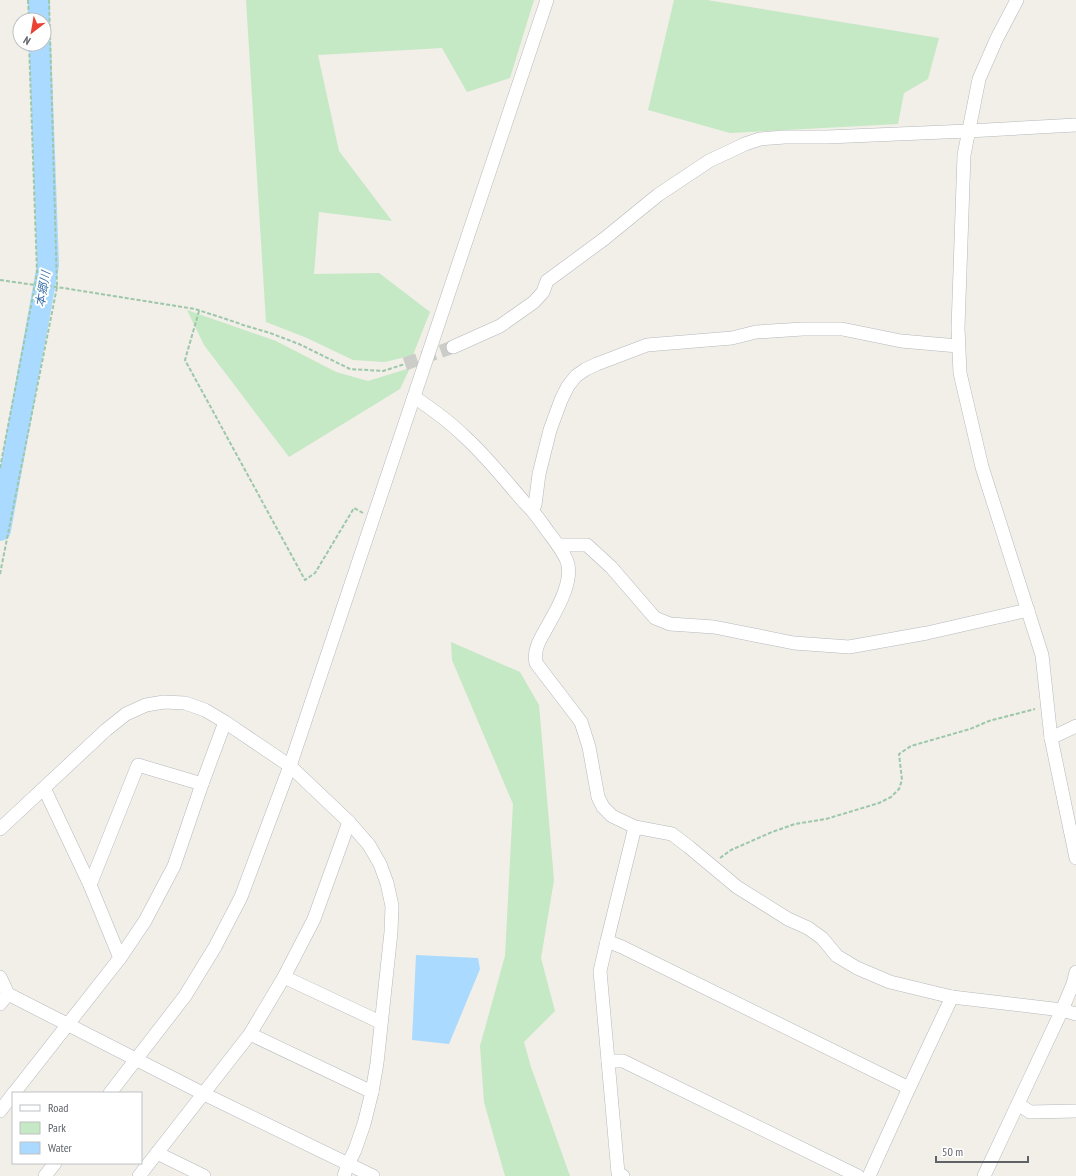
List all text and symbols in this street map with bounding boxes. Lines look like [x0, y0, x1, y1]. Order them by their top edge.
north arrow [12, 12, 52, 52]
text: N [21, 33, 33, 48]
water label: 本郷川 [32, 268, 53, 308]
legend [12, 1092, 142, 1164]
text: Road [48, 1100, 68, 1115]
text: Park [48, 1120, 66, 1135]
scale bar [936, 1138, 1028, 1164]
text: Water [48, 1140, 73, 1155]
text: 50 m [942, 1144, 963, 1159]

